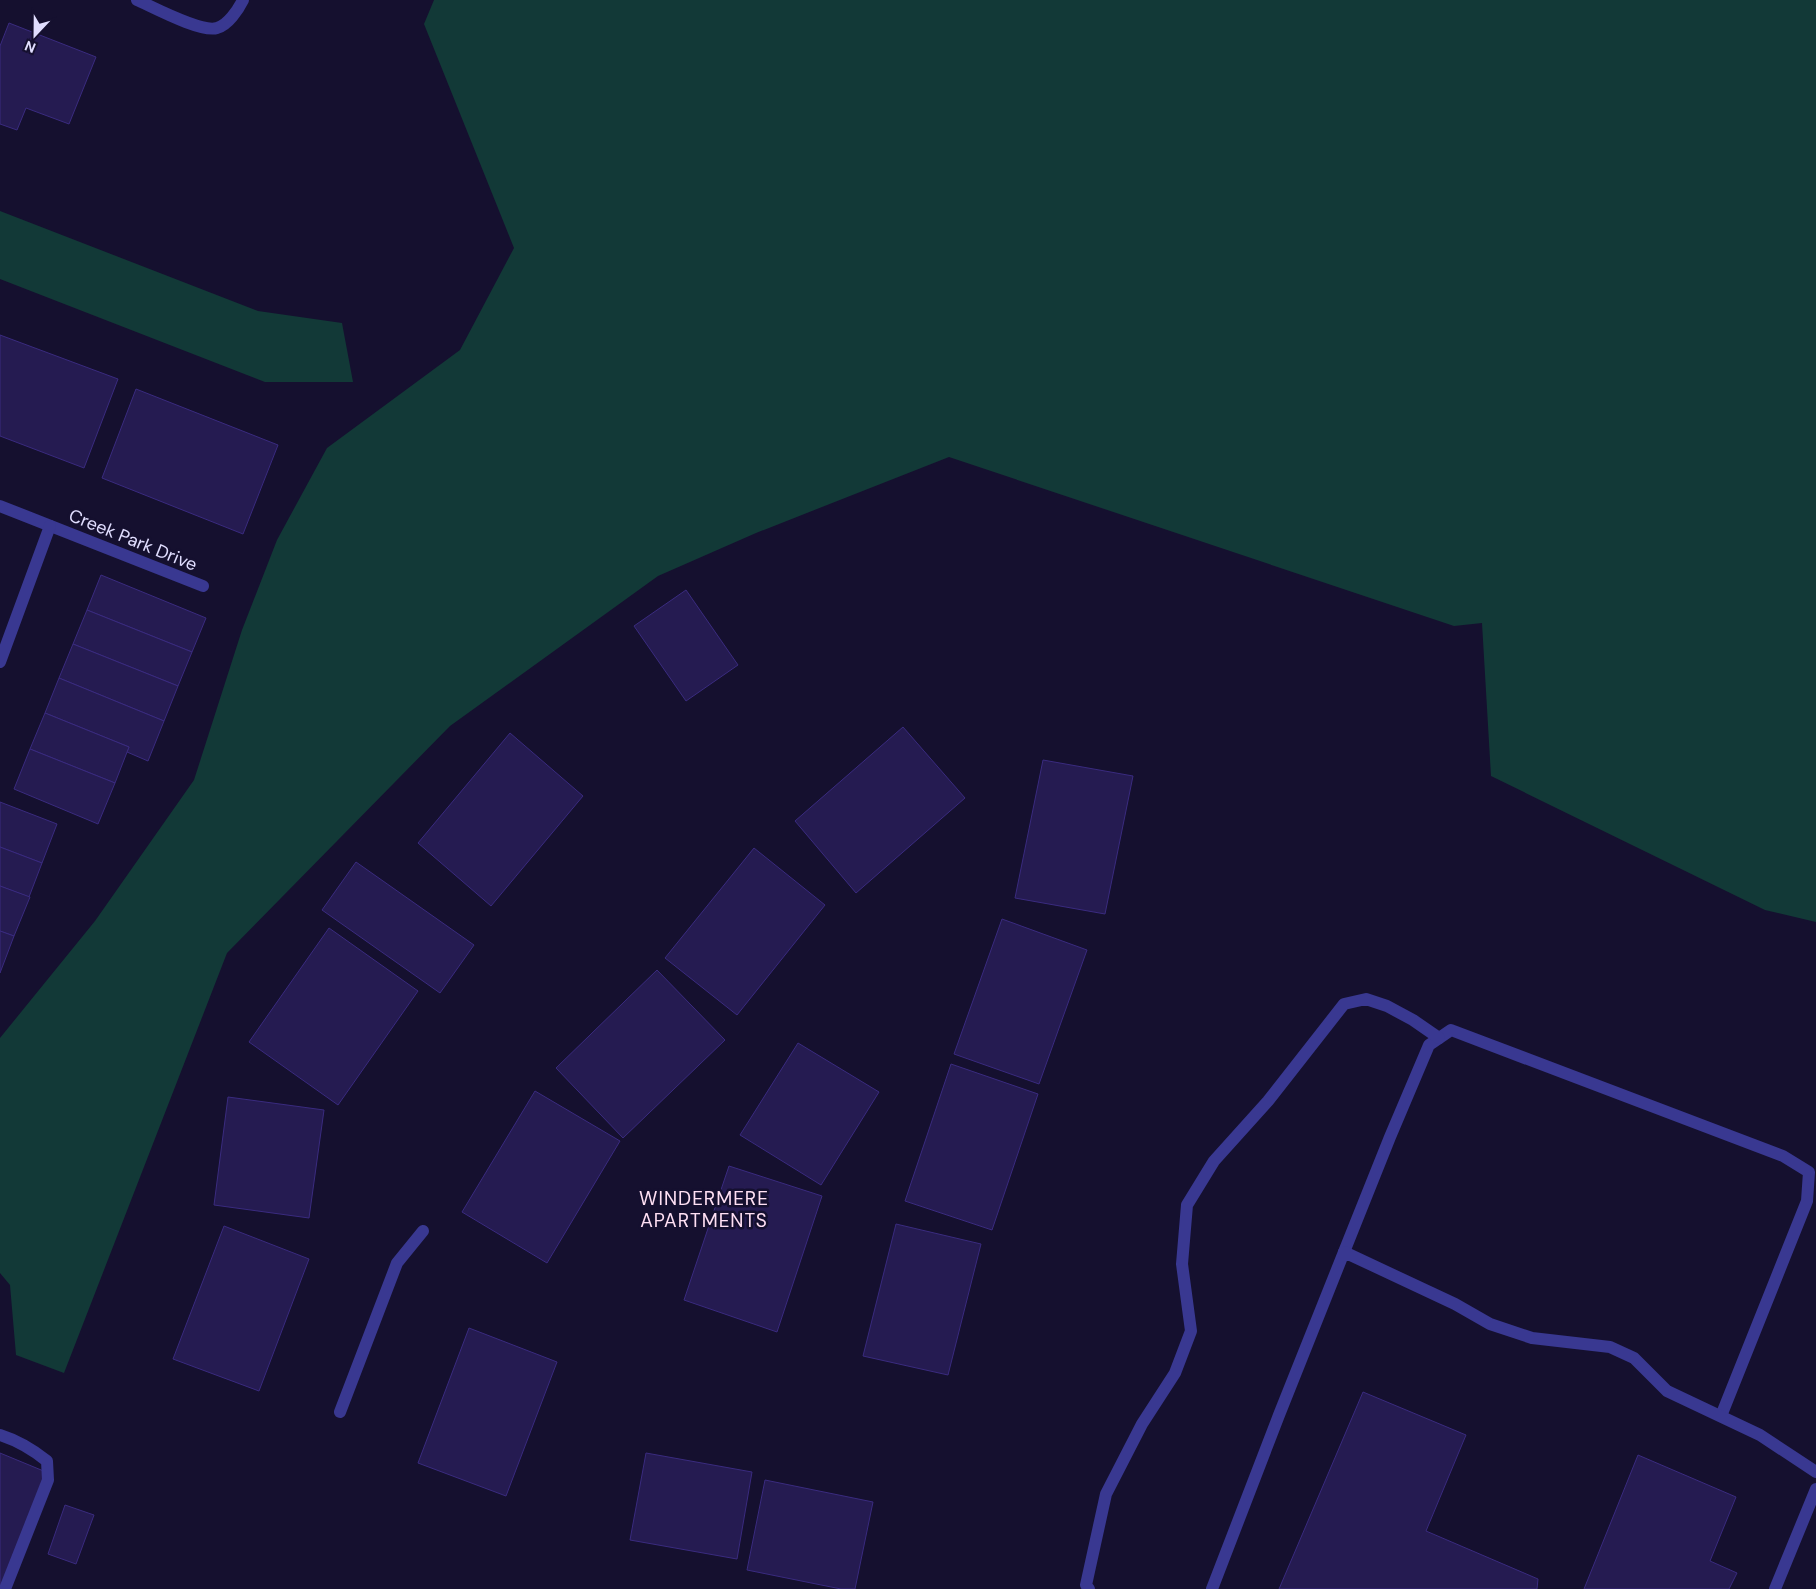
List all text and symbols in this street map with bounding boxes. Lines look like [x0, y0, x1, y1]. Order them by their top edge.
north arrow [10, 10, 60, 60]
text: N [22, 37, 38, 57]
street label: Creek Park Drive [65, 503, 201, 577]
district label: WINDERMERE APARTMENTS [639, 1186, 769, 1233]

